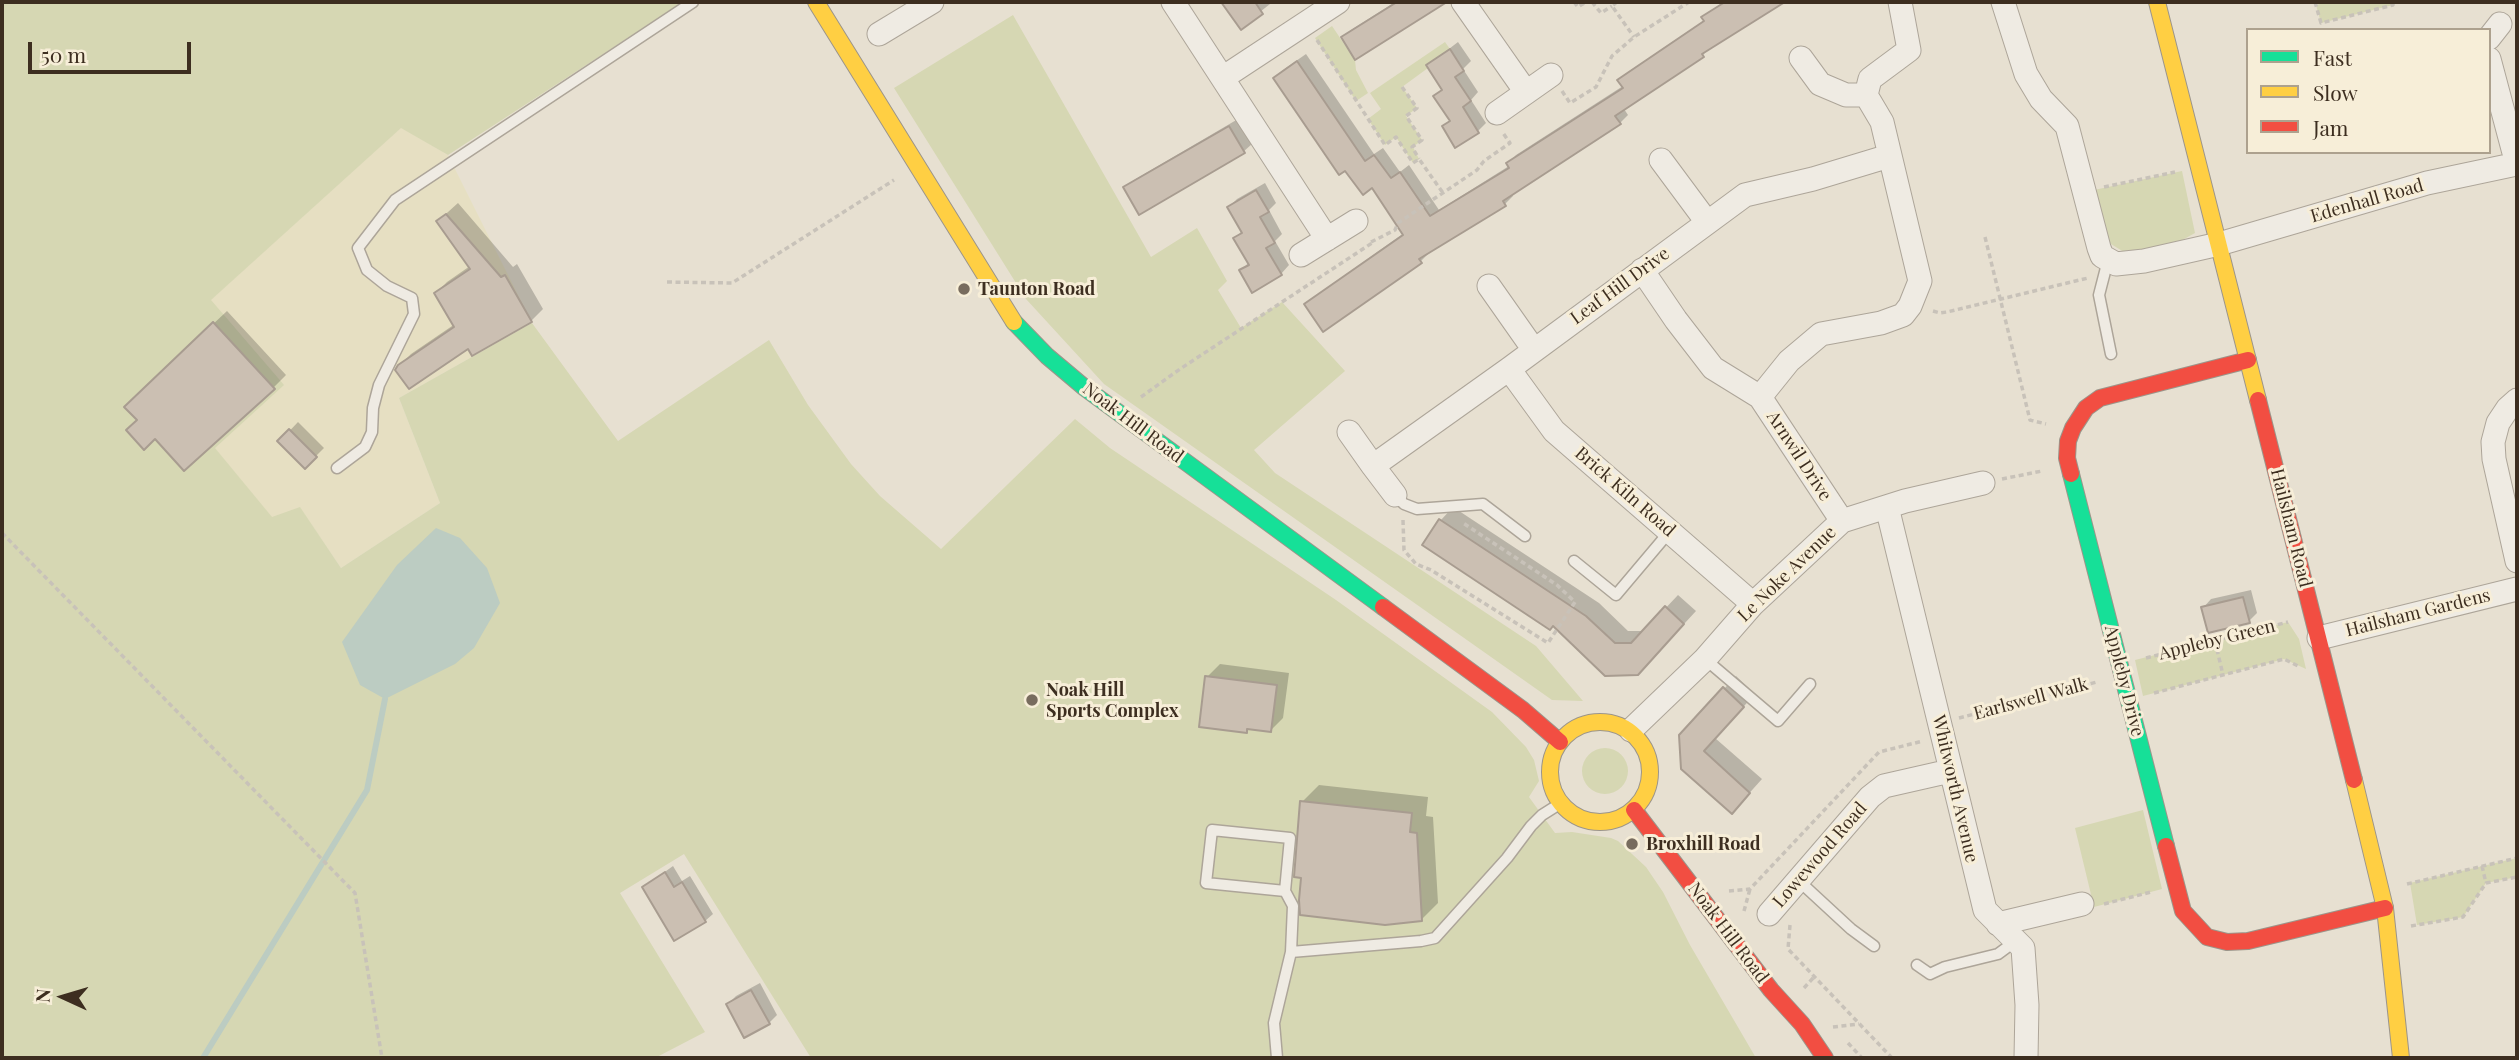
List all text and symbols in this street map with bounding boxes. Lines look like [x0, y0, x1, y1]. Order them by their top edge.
scale bar [32, 28, 194, 72]
legend [2246, 28, 2491, 154]
text: 50 m [41, 40, 86, 68]
text: Fast [2313, 43, 2352, 71]
text: Slow [2313, 78, 2358, 106]
text: Jam [2313, 113, 2349, 141]
street label: Edenhall Road [2308, 175, 2426, 227]
street label: Leaf Hill Drive [1566, 243, 1674, 329]
place label: Taunton Road [978, 278, 1095, 300]
marker: Taunton Road [956, 281, 972, 297]
street label: Noak Hill Road [1078, 378, 1188, 468]
street label: Arnwil Drive [1762, 407, 1836, 505]
street label: Brick Kiln Road [1570, 443, 1680, 541]
street label: Hailsham Road [2266, 466, 2316, 590]
street label: Le Noke Avenue [1733, 522, 1841, 626]
street label: Hailsham Gardens [2343, 585, 2493, 641]
street label: Appleby Green [2157, 615, 2277, 665]
street label: Appleby Drive [2100, 623, 2148, 739]
street label: Earlswell Walk [1971, 673, 2091, 725]
place label: Noak Hill Sports Complex [1046, 679, 1179, 722]
marker: Noak Hill Sports Complex [1024, 692, 1040, 708]
street label: Whitworth Avenue [1928, 713, 1982, 865]
street label: Lowewood Road [1768, 798, 1872, 912]
place label: Broxhill Road [1646, 833, 1761, 855]
marker: Broxhill Road [1624, 836, 1640, 852]
street label: Noak Hill Road [1683, 878, 1773, 988]
north arrow [28, 962, 98, 1032]
text: N [29, 988, 55, 1003]

